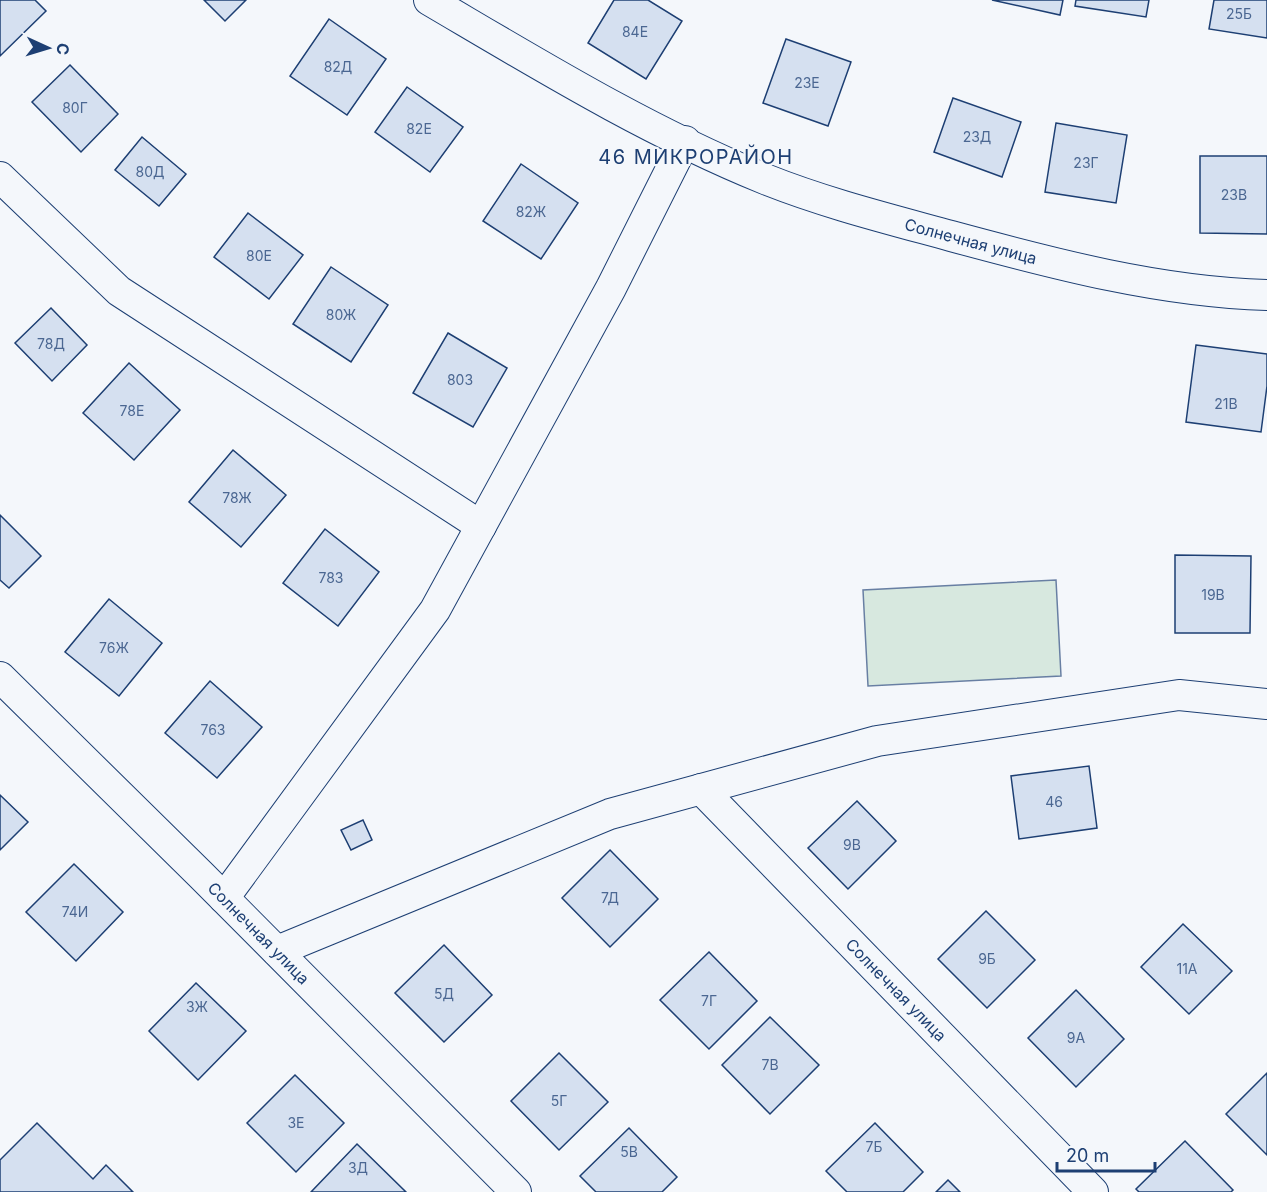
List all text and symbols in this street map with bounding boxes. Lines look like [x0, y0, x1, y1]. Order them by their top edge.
house number: 25Б [1226, 5, 1252, 22]
north arrow [18, 18, 78, 78]
house number: 84Е [622, 23, 648, 40]
text: С [53, 42, 73, 56]
house number: 82Д [324, 58, 352, 75]
house number: 23Е [794, 74, 820, 91]
house number: 80Г [62, 99, 88, 116]
house number: 82Е [406, 120, 432, 137]
house number: 23Д [963, 128, 991, 145]
district label: 46 МИКРОРАЙОН [598, 144, 794, 169]
house number: 23Г [1073, 154, 1099, 171]
house number: 80Д [136, 163, 164, 180]
house number: 23В [1221, 186, 1247, 203]
house number: 82Ж [516, 203, 547, 220]
street label: Солнечная улица [902, 214, 1039, 268]
house number: 80Е [246, 247, 272, 264]
house number: 80Ж [326, 306, 357, 323]
house number: 78Д [37, 335, 65, 352]
house number: 80З [447, 371, 473, 388]
house number: 21В [1214, 395, 1238, 412]
house number: 78Е [120, 402, 144, 419]
house number: 78Ж [222, 489, 252, 506]
house number: 78З [318, 569, 344, 586]
house number: 19В [1201, 586, 1225, 603]
house number: 76Ж [99, 639, 129, 656]
house number: 76З [200, 721, 226, 738]
house number: 46 [1045, 793, 1063, 810]
house number: 9В [843, 836, 861, 853]
street label: Солнечная улица [204, 878, 314, 988]
house number: 7Д [601, 889, 619, 906]
house number: 74И [62, 903, 88, 920]
street label: Солнечная улица [842, 934, 951, 1045]
house number: 9Б [978, 950, 996, 967]
house number: 11А [1176, 960, 1198, 977]
house number: 5Д [434, 985, 454, 1002]
house number: 7Г [701, 992, 717, 1009]
house number: 3Ж [186, 998, 208, 1015]
house number: 9А [1067, 1029, 1086, 1046]
house number: 7В [761, 1056, 779, 1073]
house number: 5Г [551, 1092, 567, 1109]
house number: 3Е [287, 1114, 305, 1131]
scale bar [1057, 1135, 1154, 1173]
house number: 7Б [866, 1138, 882, 1155]
house number: 5В [620, 1143, 638, 1160]
text: 20 m [1066, 1145, 1109, 1166]
house number: 3Д [348, 1159, 368, 1176]

